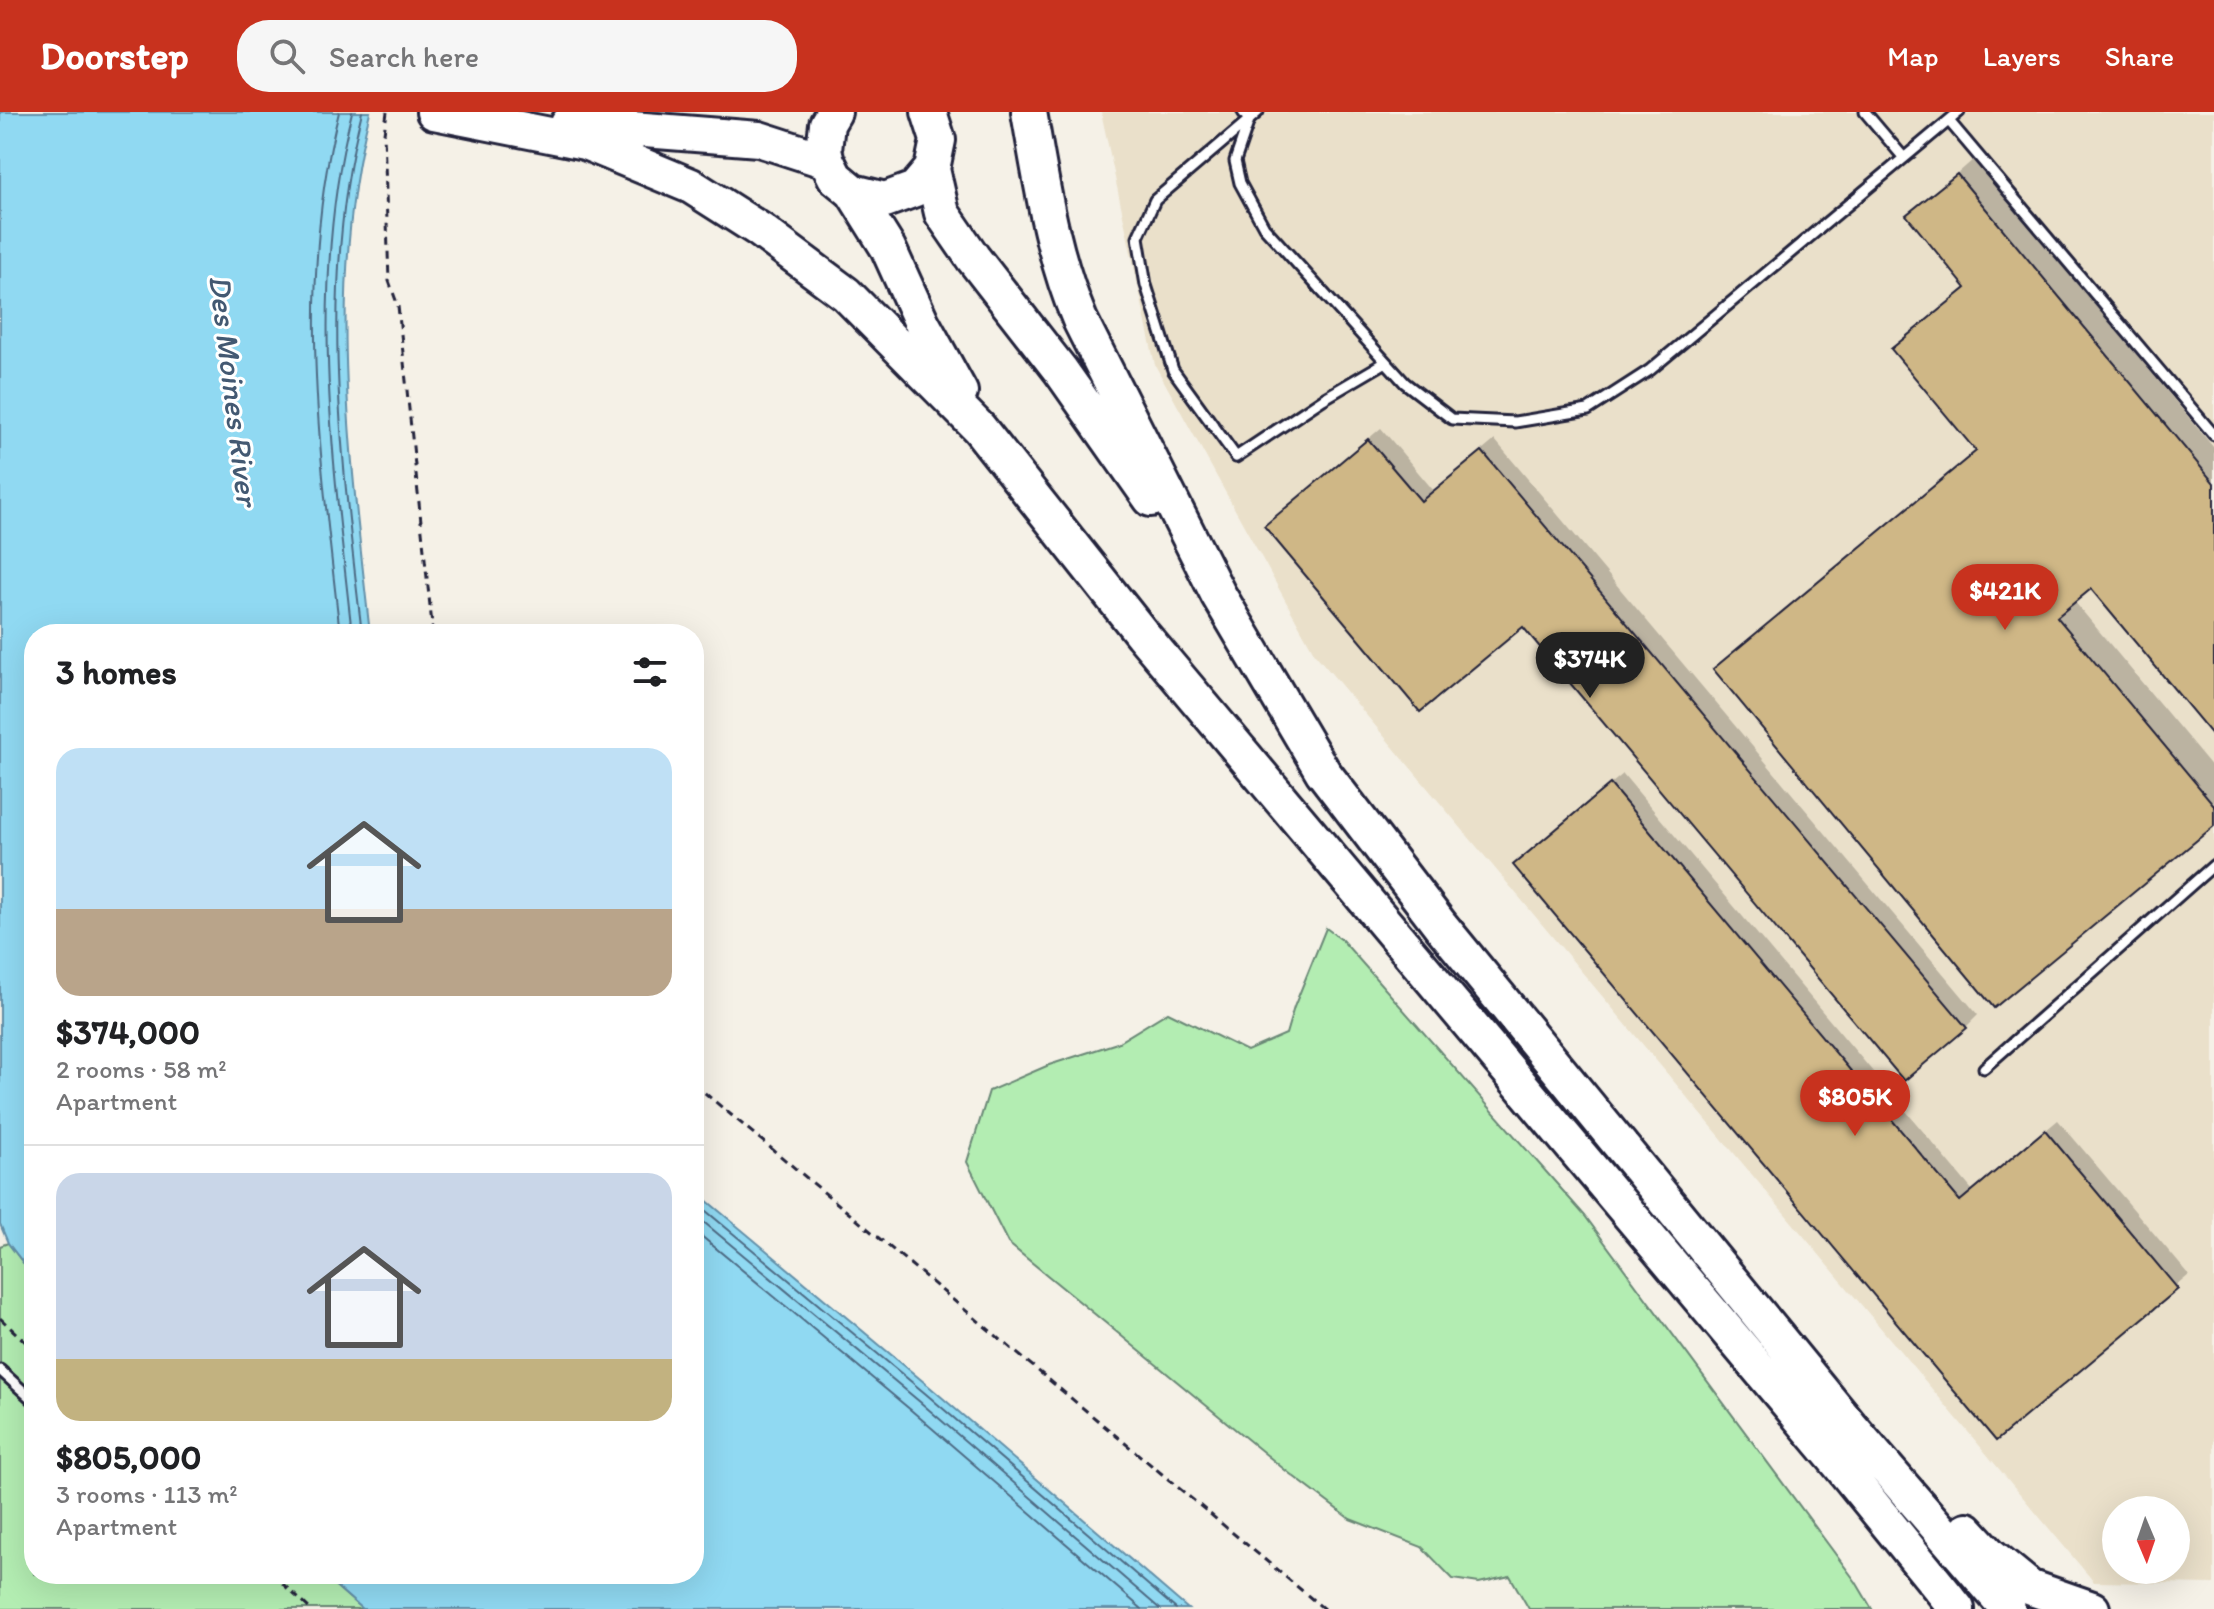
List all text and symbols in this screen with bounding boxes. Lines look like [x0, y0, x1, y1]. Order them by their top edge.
search box [237, 20, 797, 92]
text: Doorstep [40, 33, 189, 79]
icon: search [265, 34, 309, 78]
text: Search here [329, 38, 479, 75]
text: Map [1887, 39, 1939, 73]
text: Layers [1983, 39, 2061, 73]
text: Share [2105, 39, 2174, 73]
water label: Des Moines River [201, 273, 267, 510]
pin: $421K [1949, 564, 2061, 632]
text: $421K [1969, 574, 2041, 606]
pin: $374K [1534, 632, 1646, 700]
text: $374K [1554, 642, 1626, 674]
icon: filters [628, 650, 672, 694]
text: 3 homes [56, 652, 177, 693]
icon: home [292, 800, 436, 944]
text: $374,000 [56, 1012, 200, 1053]
text: 2 rooms · 58 m² [56, 1053, 227, 1085]
pin: $805K [1799, 1070, 1911, 1138]
text: $805K [1818, 1080, 1892, 1112]
text: Apartment [56, 1085, 177, 1117]
icon: home [292, 1225, 436, 1369]
text: $805,000 [56, 1437, 202, 1478]
text: 3 rooms · 113 m² [56, 1478, 238, 1510]
north arrow [2102, 1496, 2190, 1584]
map controls [2102, 1496, 2190, 1584]
text: Apartment [56, 1510, 177, 1542]

